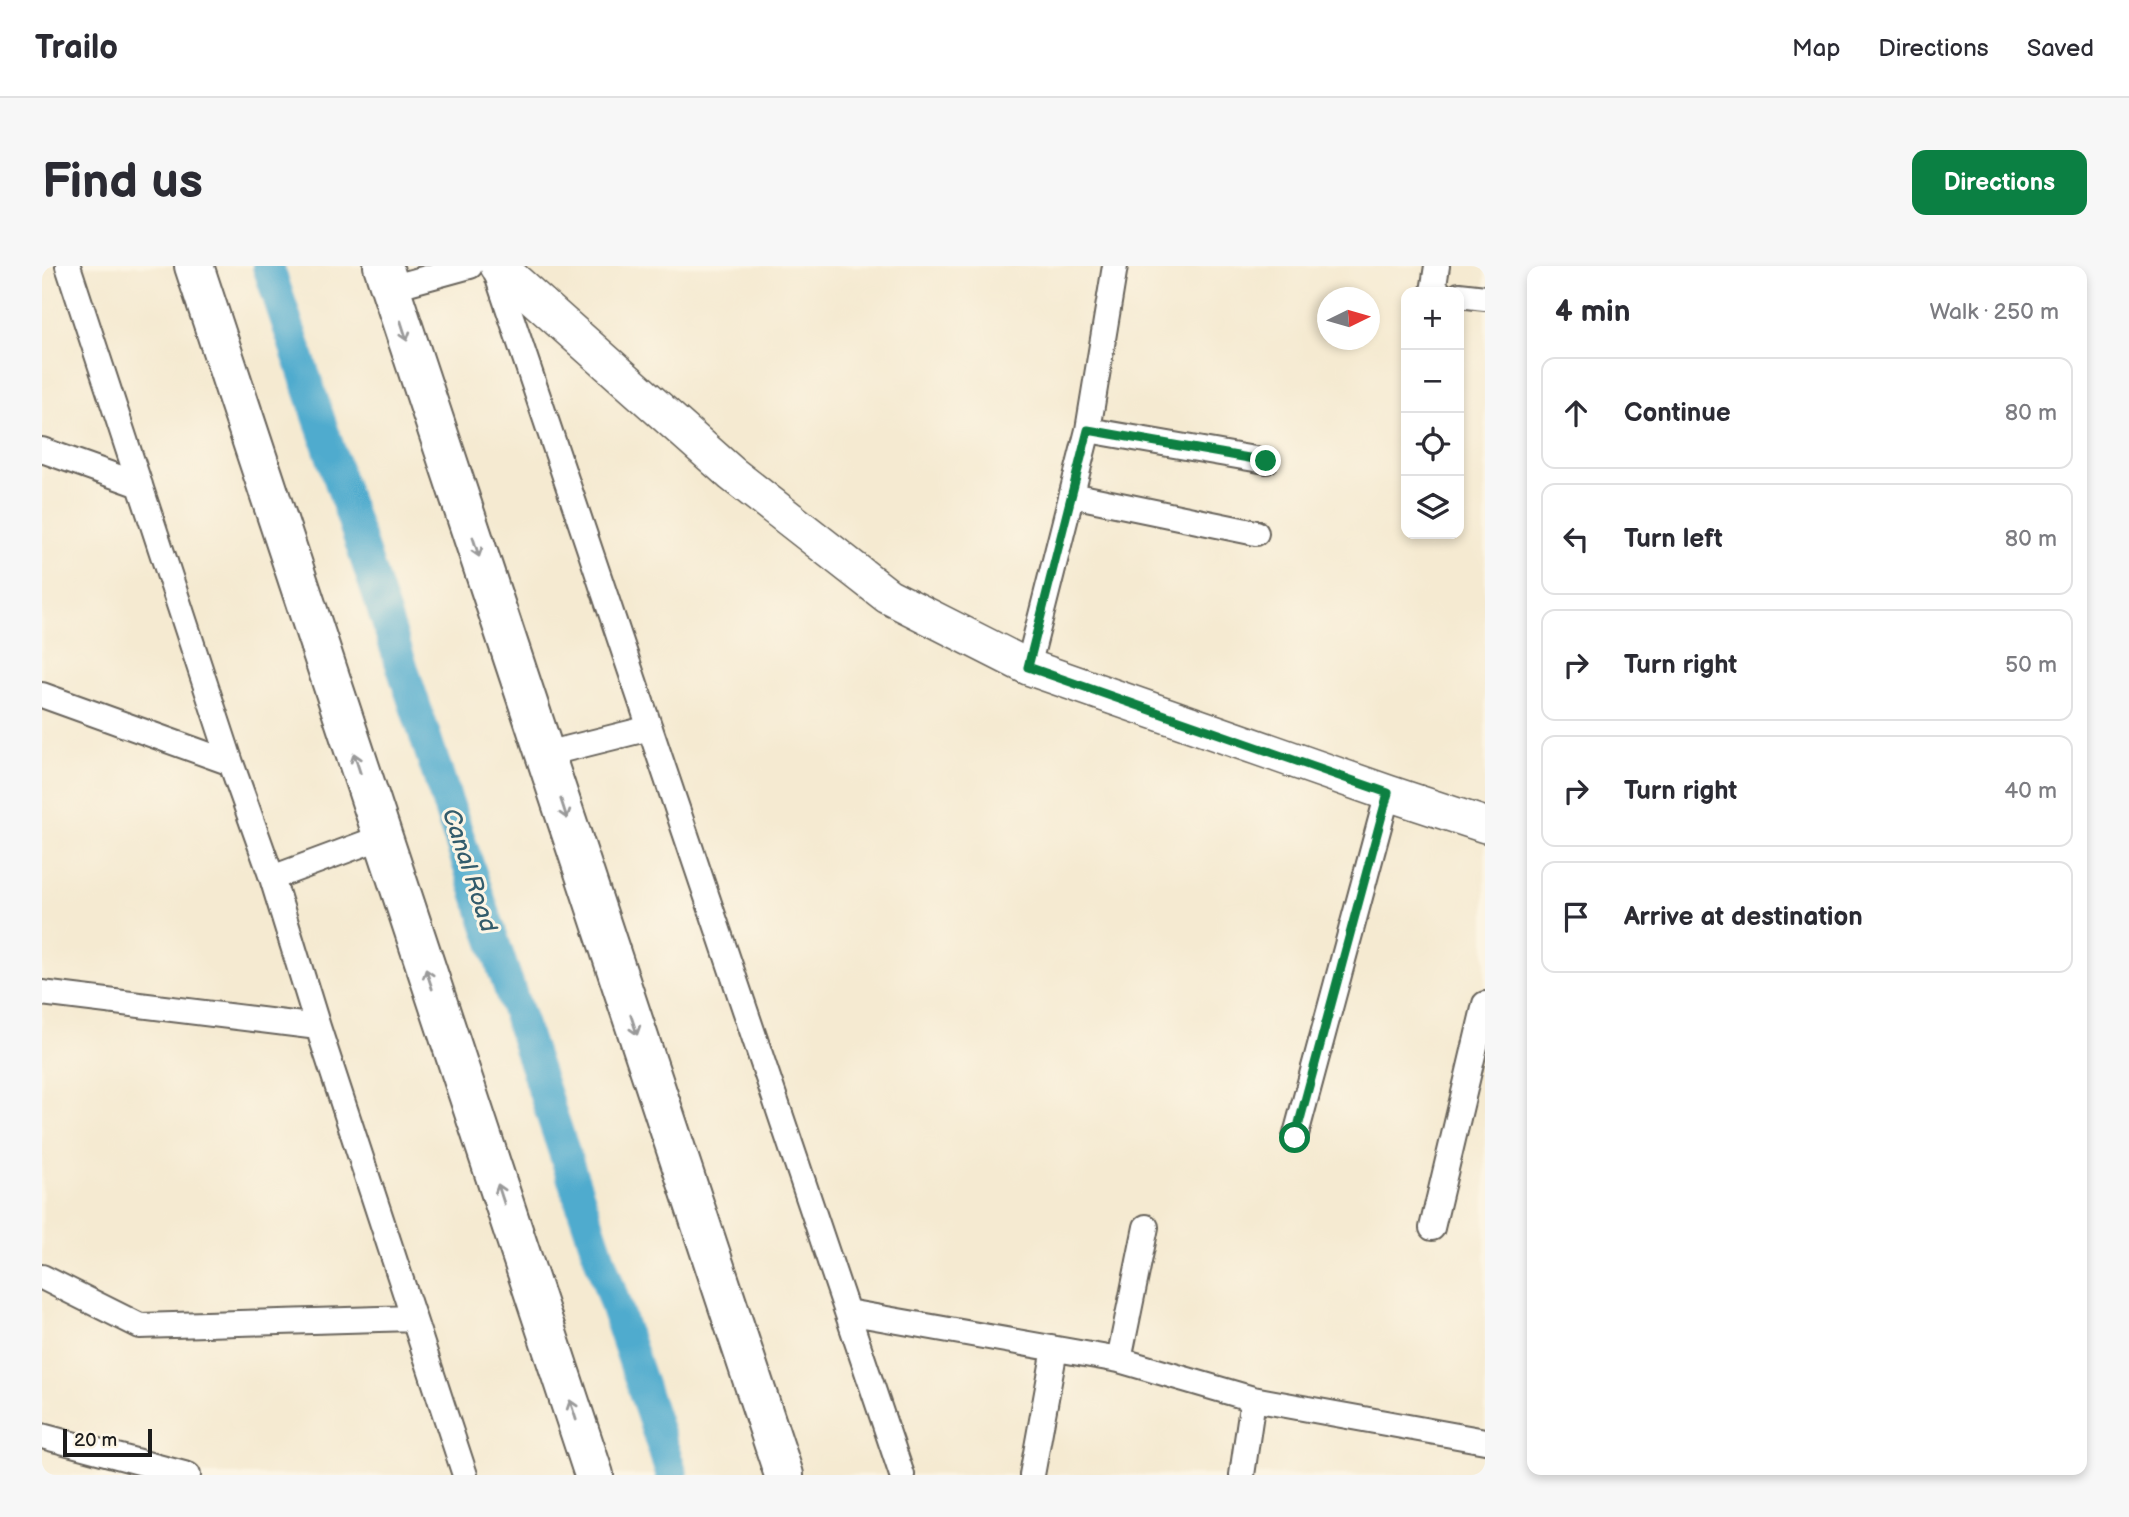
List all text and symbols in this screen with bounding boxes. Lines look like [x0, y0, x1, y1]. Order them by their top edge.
text: Trailo [35, 28, 118, 68]
text: Map [1792, 34, 1840, 63]
text: Directions [1878, 34, 1989, 63]
text: Saved [2027, 34, 2094, 63]
button: Directions [1912, 150, 2087, 215]
text: Find us [42, 153, 203, 212]
north arrow [1317, 287, 1380, 350]
map controls [1401, 287, 1464, 539]
button: + [1401, 287, 1464, 350]
text: 4 min [1555, 294, 1630, 330]
text: Walk · 250 m [1929, 298, 2059, 326]
one-way arrow [399, 319, 411, 341]
button: − [1401, 350, 1464, 413]
icon: ahead [1557, 394, 1595, 432]
text: Continue [1624, 398, 1731, 429]
text: 80 m [2005, 399, 2057, 427]
button: locate [1401, 413, 1464, 476]
route end [1250, 445, 1281, 476]
button: layers [1401, 476, 1464, 539]
icon: left [1557, 520, 1595, 558]
text: Turn left [1624, 524, 1723, 555]
text: 80 m [2005, 525, 2057, 553]
one-way arrow [471, 535, 483, 557]
icon: right [1557, 646, 1595, 684]
text: Turn right [1624, 650, 1737, 681]
text: 50 m [2005, 651, 2057, 679]
one-way arrow [350, 752, 362, 774]
icon: right [1557, 772, 1595, 810]
text: Turn right [1624, 776, 1737, 807]
text: 40 m [2004, 777, 2057, 805]
one-way arrow [558, 798, 571, 820]
water label: Canal Road [436, 805, 503, 937]
icon: arrive [1557, 898, 1595, 936]
text: Arrive at destination [1624, 902, 1863, 933]
one-way arrow [422, 968, 434, 990]
one-way arrow [628, 1014, 641, 1036]
route start [1279, 1122, 1310, 1153]
one-way arrow [494, 1184, 506, 1206]
one-way arrow [566, 1400, 578, 1422]
scale bar [63, 1426, 152, 1458]
text: 20 m [74, 1429, 117, 1452]

